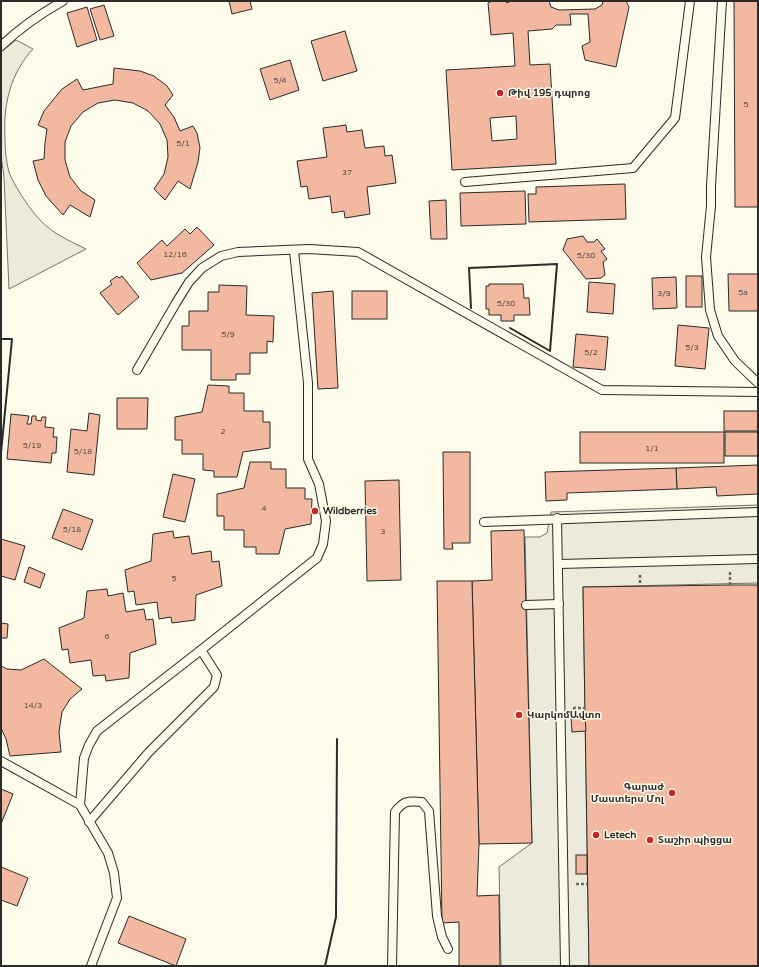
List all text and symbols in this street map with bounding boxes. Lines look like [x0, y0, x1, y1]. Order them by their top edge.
house number: 5/4 [273, 76, 287, 85]
place label: Թիվ 195 դպրոց [508, 87, 590, 99]
marker: Թիվ 195 դպրոց [495, 88, 505, 98]
house number: 5 [743, 100, 749, 109]
house number: 5/1 [176, 139, 190, 148]
house number: 37 [342, 168, 352, 177]
house number: 12/16 [163, 250, 187, 259]
house number: 5/30 [577, 251, 595, 260]
house number: 5a [738, 288, 748, 297]
house number: 3/9 [657, 289, 671, 298]
house number: 5/30 [497, 299, 515, 308]
house number: 5/9 [221, 330, 235, 339]
house number: 5/3 [685, 343, 699, 352]
house number: 5/2 [584, 348, 598, 357]
house number: 2 [220, 427, 226, 436]
house number: 5/19 [23, 441, 41, 450]
house number: 1/1 [645, 444, 659, 453]
house number: 5/18 [74, 447, 92, 456]
house number: 4 [261, 504, 267, 513]
place label: Wildberries [323, 505, 377, 517]
marker: Wildberries [310, 506, 320, 516]
house number: 5/18 [63, 525, 81, 534]
house number: 3 [380, 527, 386, 536]
house number: 5 [171, 574, 177, 583]
house number: 6 [104, 632, 110, 641]
house number: 14/3 [24, 701, 42, 710]
place label: ԿարկոմԱվտո [527, 709, 601, 721]
marker: ԿարկոմԱվտո [514, 710, 524, 720]
place label: Գարաժ Մաստերս Մոլ [591, 781, 665, 805]
marker: Գարաժ Մաստերս Մոլ [667, 788, 677, 798]
place label: Letech [604, 829, 636, 841]
marker: Letech [591, 830, 601, 840]
place label: Տաշիր պիցցա [658, 834, 732, 846]
marker: Տաշիր պիցցա [645, 835, 655, 845]

